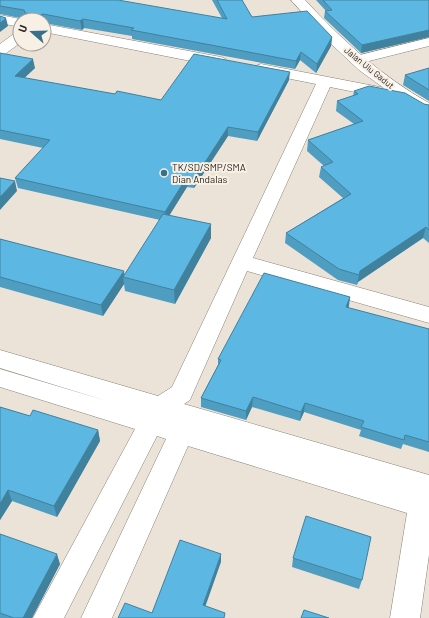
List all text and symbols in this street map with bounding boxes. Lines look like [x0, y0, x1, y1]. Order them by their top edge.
north arrow [12, 12, 52, 52]
text: U [15, 23, 29, 34]
street label: Jalan Ulu Gadut [342, 44, 396, 91]
place label: TK/SD/SMP/SMA Dian Andalas [172, 161, 246, 185]
marker: TK/SD/SMP/SMA Dian Andalas [159, 168, 169, 178]

